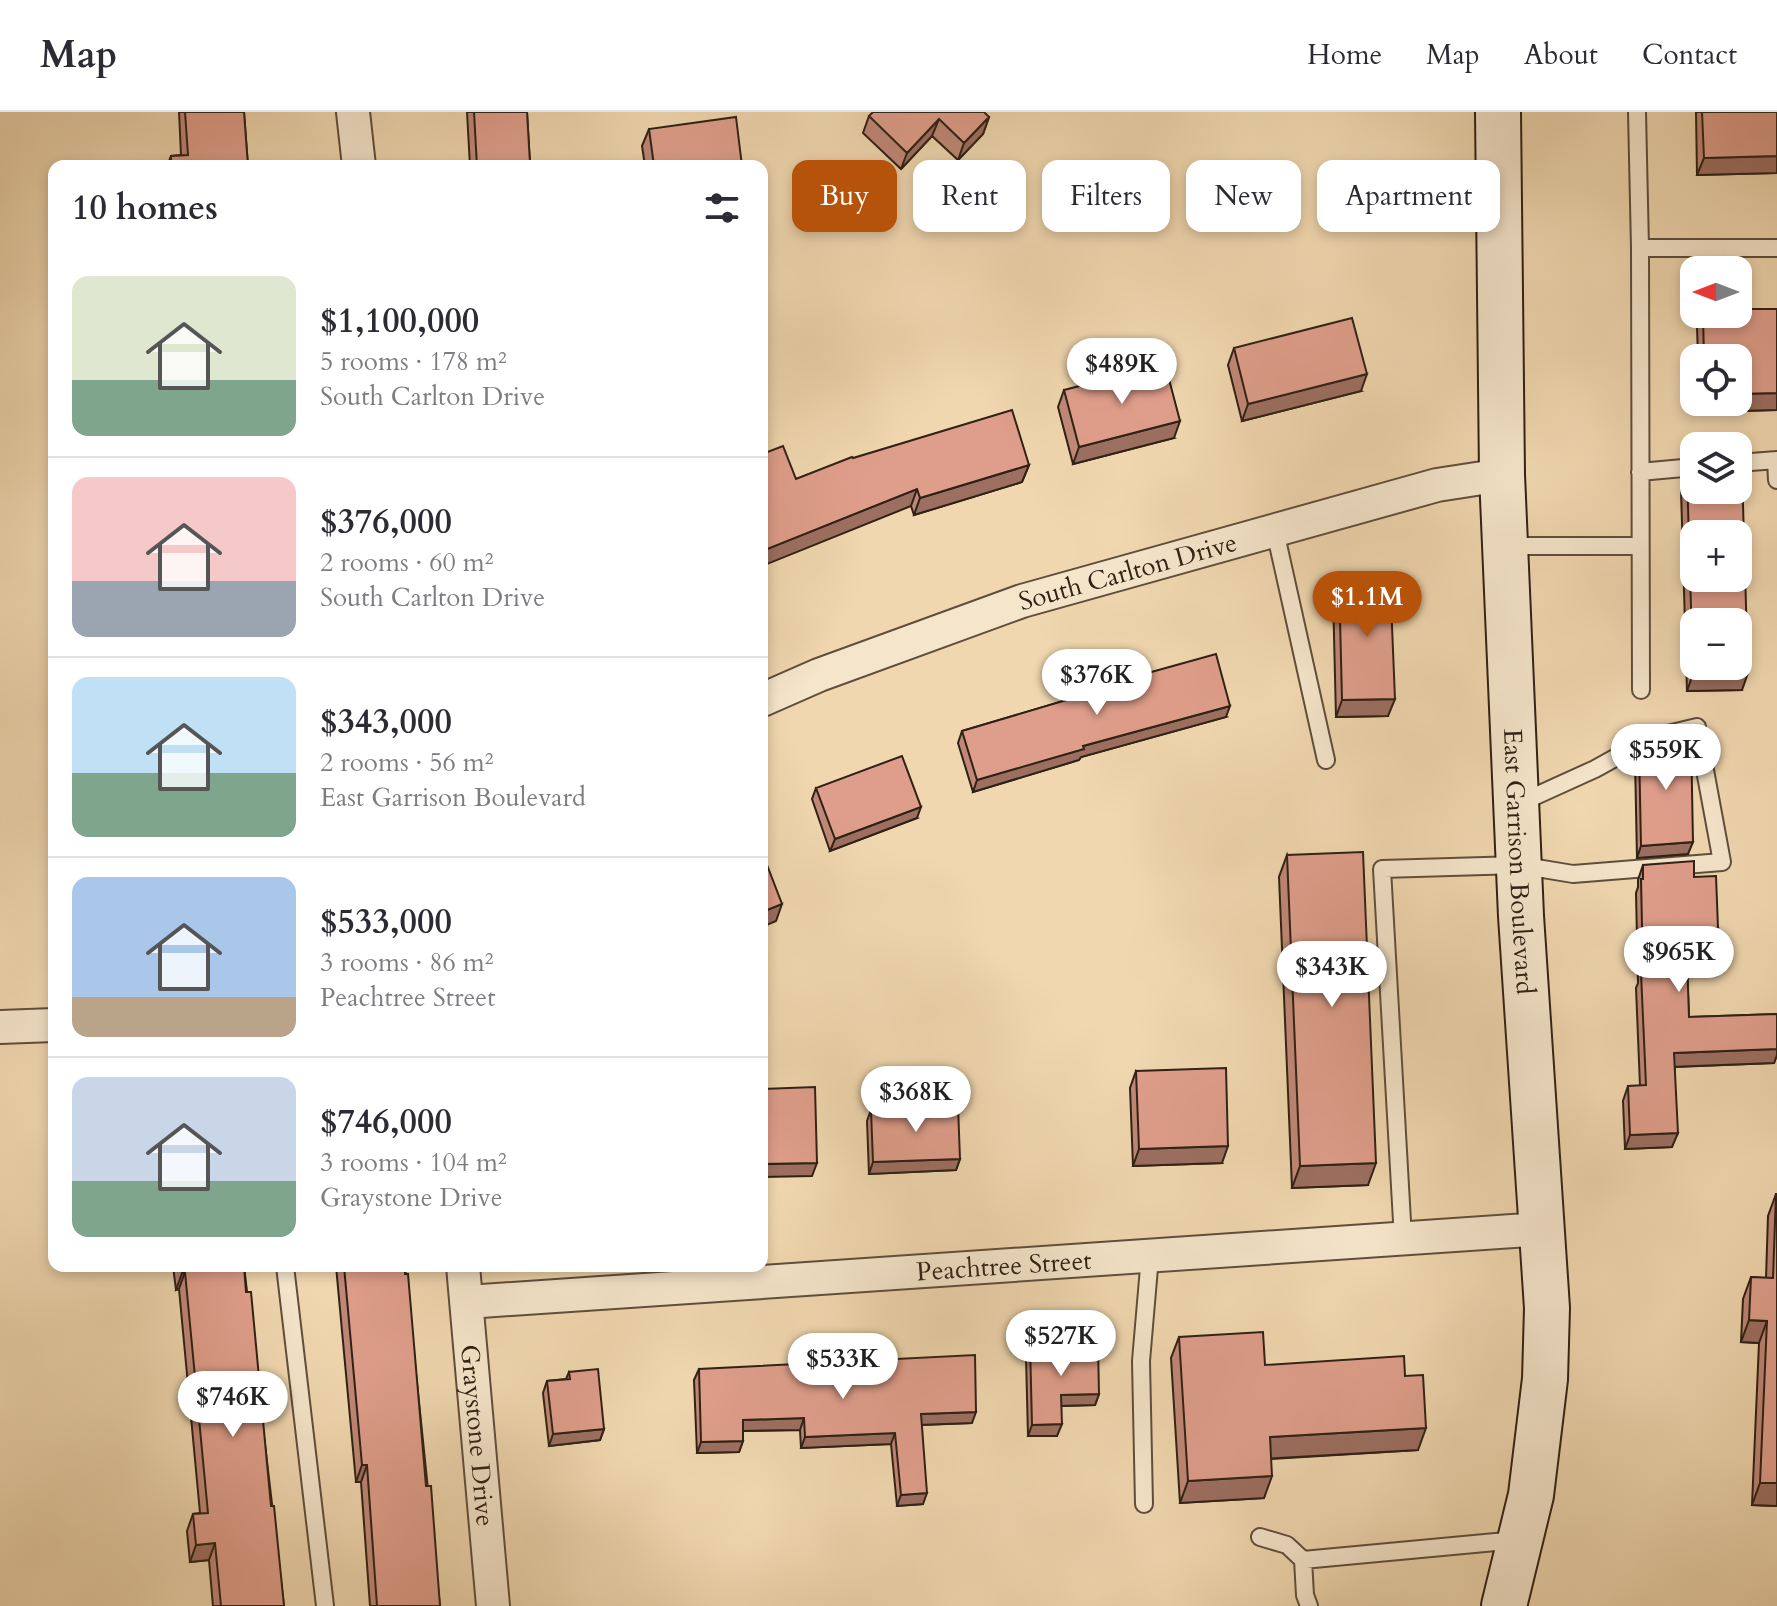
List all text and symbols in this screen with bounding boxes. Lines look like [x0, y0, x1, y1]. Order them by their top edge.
text: Map [40, 29, 117, 81]
text: Home [1307, 36, 1382, 74]
text: Map [1426, 36, 1480, 74]
text: About [1524, 36, 1598, 74]
text: Contact [1642, 36, 1737, 74]
chip: Buy [792, 160, 897, 232]
chip: Rent [913, 160, 1026, 232]
chip: Filters [1042, 160, 1170, 232]
chip: New [1186, 160, 1301, 232]
chip: Apartment [1317, 160, 1500, 232]
text: 10 homes [72, 185, 218, 231]
icon: filters [700, 186, 744, 230]
north arrow [1680, 256, 1752, 328]
map controls [1680, 256, 1752, 680]
text: $1,100,000 [320, 298, 479, 344]
icon: home [136, 308, 232, 404]
pin: $489K [1066, 338, 1178, 406]
text: 5 rooms · 178 m² [320, 344, 507, 379]
button: locate [1680, 344, 1752, 416]
text: $489K [1085, 346, 1159, 381]
text: South Carlton Drive [320, 379, 545, 414]
button: layers [1680, 432, 1752, 504]
text: $376,000 [320, 499, 452, 545]
icon: home [136, 509, 232, 605]
button: + [1680, 520, 1752, 592]
street label: South Carlton Drive [1015, 524, 1241, 619]
text: 2 rooms · 60 m² [320, 545, 493, 580]
pin: $1.1M [1311, 571, 1423, 639]
text: $1.1M [1331, 579, 1403, 614]
text: South Carlton Drive [320, 580, 545, 615]
button: − [1680, 608, 1752, 680]
pin: $376K [1041, 649, 1153, 717]
text: $376K [1060, 657, 1134, 692]
text: $343,000 [320, 699, 452, 745]
icon: home [136, 709, 232, 805]
pin: $559K [1610, 724, 1722, 792]
street label: East Garrison Boulevard [1495, 728, 1544, 996]
text: $559K [1629, 732, 1703, 767]
text: 2 rooms · 56 m² [320, 745, 493, 780]
text: East Garrison Boulevard [320, 780, 586, 815]
text: $533,000 [320, 899, 452, 945]
icon: home [136, 909, 232, 1005]
pin: $965K [1623, 926, 1735, 994]
text: $965K [1642, 934, 1716, 969]
pin: $343K [1276, 941, 1388, 1009]
text: 3 rooms · 86 m² [320, 945, 493, 980]
text: $343K [1295, 949, 1369, 984]
text: Peachtree Street [320, 980, 495, 1015]
pin: $368K [860, 1066, 972, 1134]
text: $368K [879, 1074, 953, 1109]
text: $746,000 [320, 1099, 452, 1145]
icon: home [136, 1109, 232, 1205]
text: 3 rooms · 104 m² [320, 1145, 507, 1180]
text: Graystone Drive [320, 1180, 502, 1215]
street label: Peachtree Street [915, 1242, 1092, 1289]
pin: $527K [1005, 1310, 1117, 1378]
text: $527K [1024, 1318, 1098, 1353]
pin: $533K [787, 1333, 899, 1401]
text: $533K [806, 1341, 880, 1376]
street label: Graystone Drive [452, 1343, 503, 1528]
pin: $746K [177, 1371, 289, 1439]
text: $746K [196, 1379, 270, 1414]

